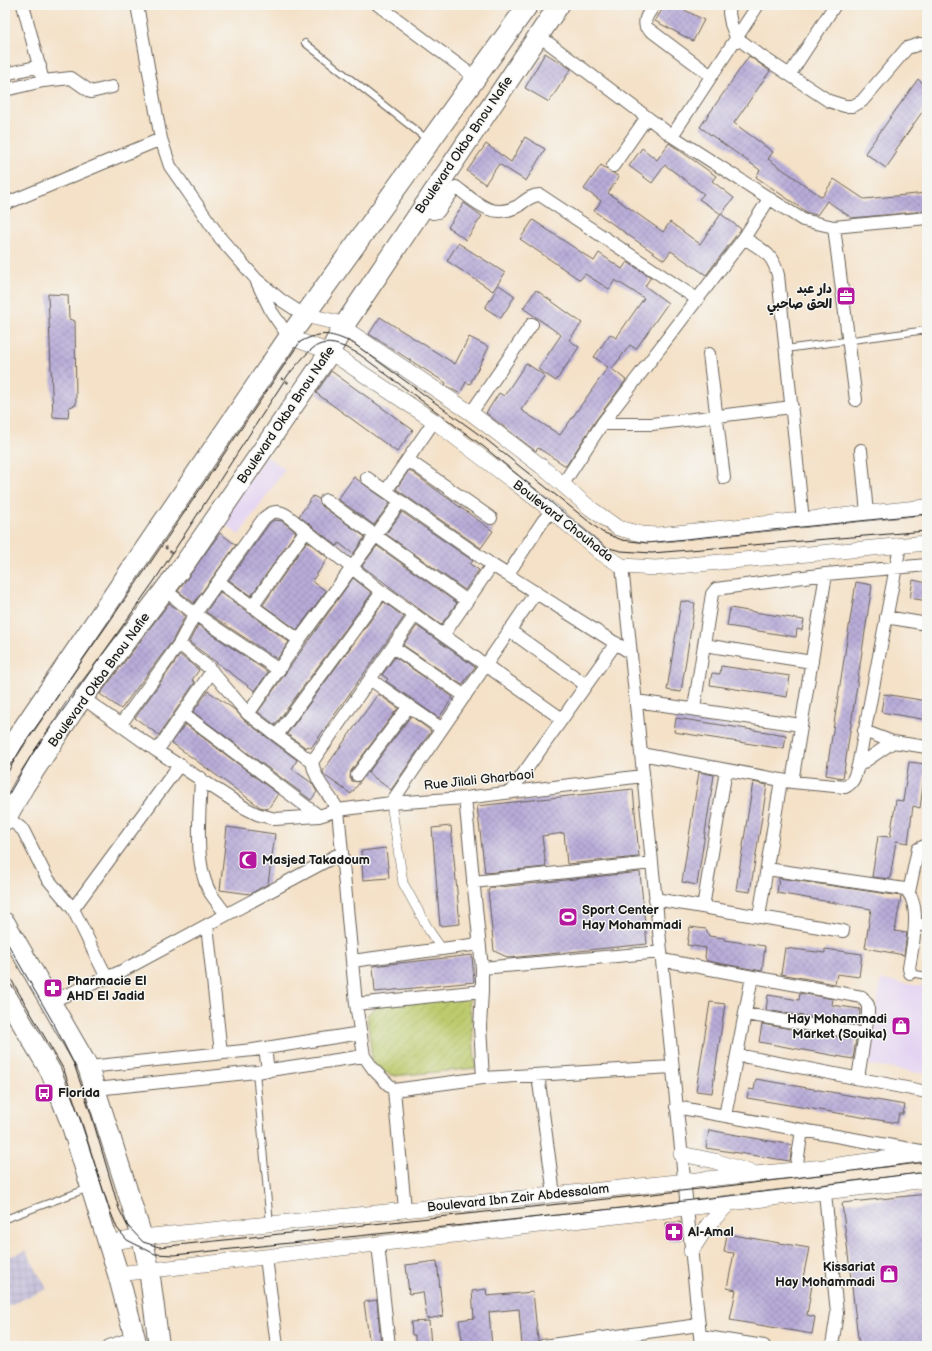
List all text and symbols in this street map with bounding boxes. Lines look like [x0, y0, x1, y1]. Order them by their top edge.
street label: Boulevard Okba Bnou Nafie [412, 73, 516, 217]
place label: دار عبد الحق صاحبي [767, 281, 832, 316]
office icon: دار عبد الحق صاحبي [835, 285, 857, 307]
street label: Boulevard Okba Bnou Nafie [234, 343, 338, 487]
street label: Boulevard Chouhada [510, 477, 616, 565]
street label: Boulevard Okba Bnou Nafie [45, 609, 153, 750]
street label: Rue Jilali Gharbaoi [423, 766, 535, 794]
mosque icon: Masjed Takadoum [237, 849, 259, 871]
place label: Masjed Takadoum [262, 852, 370, 868]
place label: Sport Center Hay Mohammadi [582, 902, 682, 933]
sports icon: Sport Center Hay Mohammadi [557, 906, 579, 928]
place label: Pharmacie El AHD El Jadid [66, 973, 146, 1004]
pharmacy icon: Pharmacie El AHD El Jadid [42, 977, 64, 999]
place label: Hay Mohammadi Market (Souika) [787, 1011, 887, 1042]
shop icon: Hay Mohammadi Market (Souika) [890, 1015, 912, 1037]
bus stop icon: Florida [33, 1082, 55, 1104]
place label: Florida [58, 1085, 100, 1101]
street label: Boulevard Ibn Zair Abdessalam [426, 1180, 610, 1216]
pharmacy icon: Al-Amal [663, 1221, 685, 1243]
place label: Al-Amal [687, 1224, 734, 1240]
place label: Kissariat Hay Mohammadi [775, 1259, 876, 1290]
shop icon: Kissariat Hay Mohammadi [878, 1263, 900, 1285]

